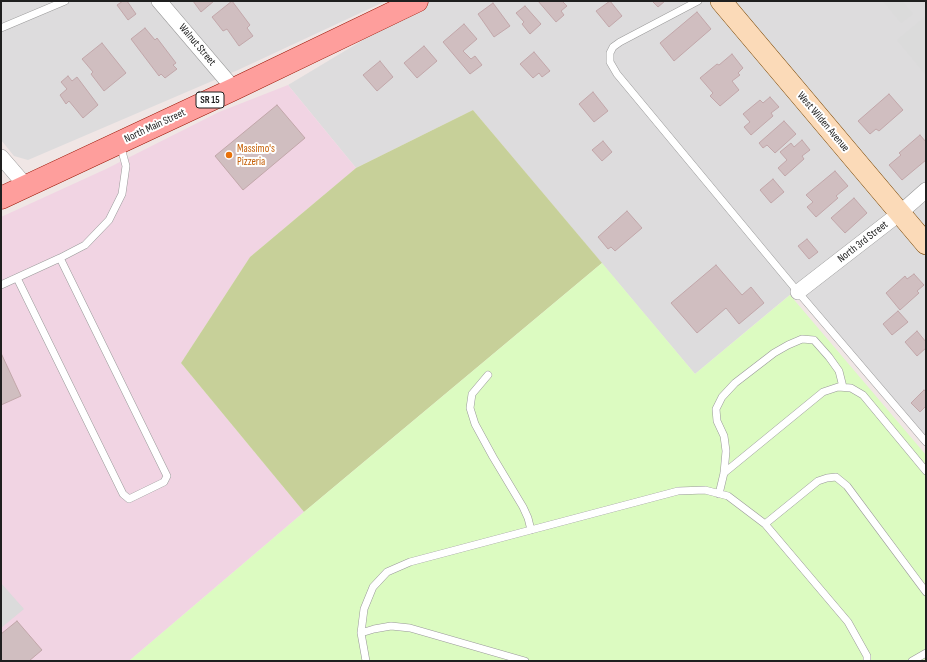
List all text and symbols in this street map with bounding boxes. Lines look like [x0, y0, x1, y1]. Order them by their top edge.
street label: Walnut Street [176, 21, 218, 69]
street label: West Wilden Avenue [794, 89, 852, 155]
road number: SR 15 [196, 92, 224, 108]
street label: North Main Street [122, 106, 188, 146]
place label: Massimo's Pizzeria [237, 142, 275, 168]
marker: Massimo's Pizzeria [224, 150, 234, 160]
street label: North 3rd Street [835, 218, 891, 266]

